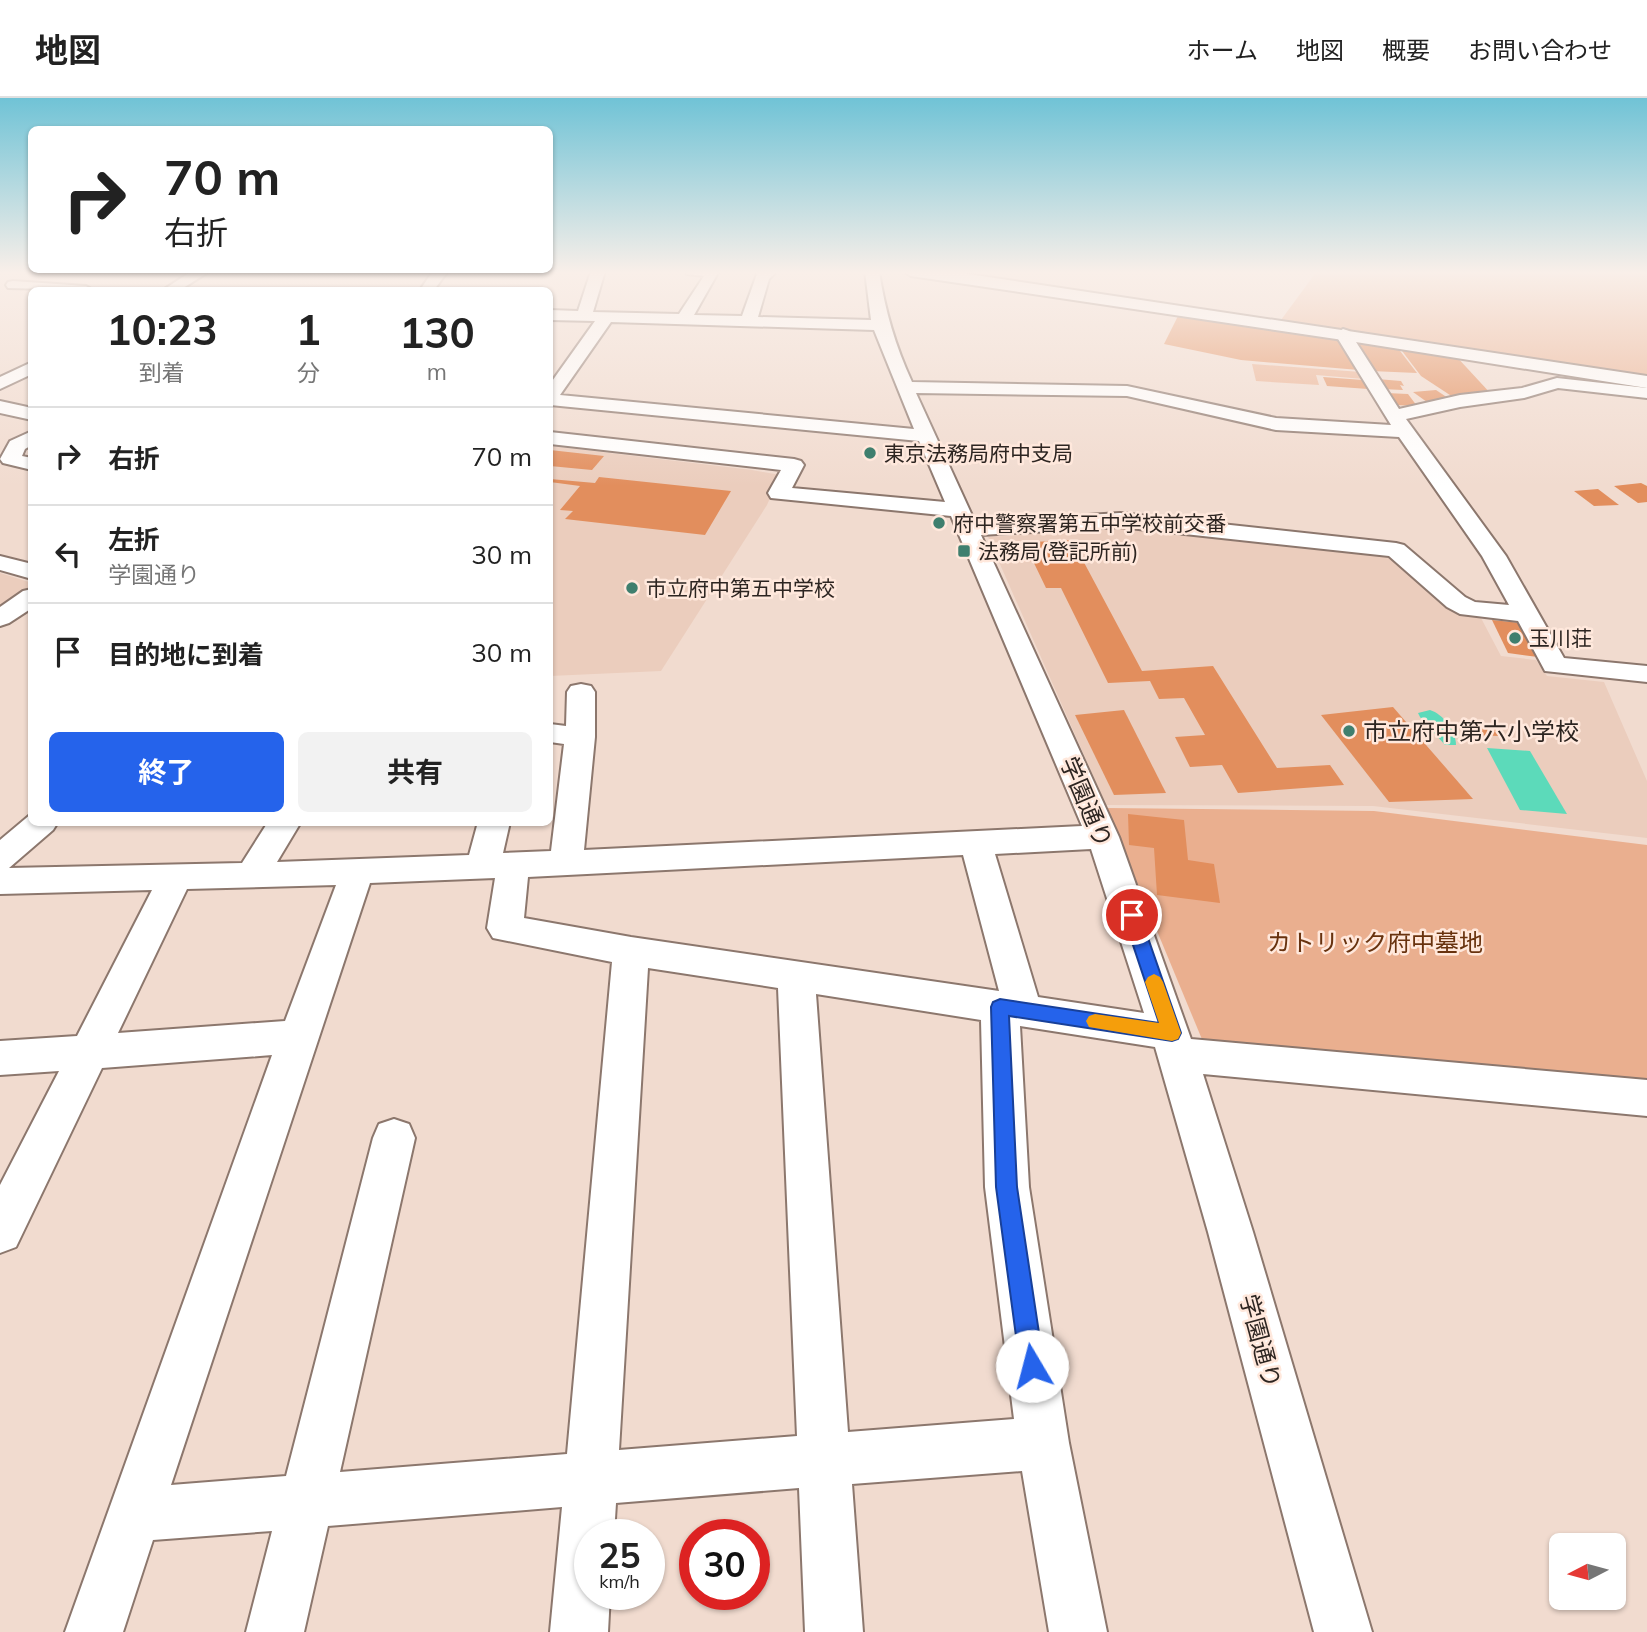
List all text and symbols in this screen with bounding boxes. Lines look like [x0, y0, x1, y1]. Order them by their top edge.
text: 地図 [35, 29, 101, 70]
text: ホーム [1187, 35, 1258, 65]
text: 地図 [1296, 35, 1344, 65]
text: 概要 [1382, 35, 1430, 65]
text: お問い合わせ [1468, 35, 1612, 65]
text: 70 m [164, 146, 280, 207]
icon: right [49, 154, 140, 245]
text: 右折 [164, 212, 228, 252]
text: 10:23 [106, 303, 217, 356]
text: 1 [296, 303, 321, 356]
text: 130 [399, 306, 475, 359]
text: m [427, 357, 447, 386]
text: 到着 [139, 358, 185, 387]
text: 分 [297, 358, 320, 387]
icon: right [49, 437, 87, 475]
text: 70 m [471, 440, 532, 473]
place label: 東京法務局府中支局 [884, 440, 1073, 466]
text: 右折 [108, 442, 160, 475]
marker: 東京法務局府中支局 [862, 445, 878, 461]
place label: 府中警察署第五中学校前交番 [953, 510, 1226, 536]
marker: 府中警察署第五中学校前交番 [931, 515, 947, 531]
text: 左折 [108, 523, 160, 556]
icon: left [49, 535, 87, 573]
text: 30 m [471, 538, 532, 571]
place label: 法務局(登記所前) [978, 538, 1138, 564]
marker: 法務局(登記所前) [956, 543, 972, 559]
text: 学園通り [108, 560, 200, 589]
place label: 市立府中第五中学校 [646, 575, 835, 601]
marker: 市立府中第五中学校 [624, 580, 640, 596]
place label: 玉川荘 [1529, 625, 1592, 651]
marker: 玉川荘 [1507, 630, 1523, 646]
icon: arrive [49, 633, 87, 671]
text: 30 m [471, 636, 532, 669]
text: 目的地に到着 [108, 638, 264, 671]
place label: 市立府中第六小学校 [1363, 716, 1579, 746]
marker: 市立府中第六小学校 [1341, 723, 1357, 739]
button: 終了 [49, 732, 284, 812]
button: 共有 [298, 732, 532, 812]
street label: 学園通り [1054, 752, 1120, 852]
pin [1102, 885, 1162, 945]
icon: arrive [1113, 896, 1151, 934]
park label: カトリック府中墓地 [1267, 927, 1483, 957]
street label: 学園通り [1234, 1291, 1288, 1391]
position arrow [995, 1329, 1069, 1403]
speed limit sign: 30 [679, 1519, 770, 1610]
text: 25 [598, 1533, 641, 1577]
north arrow [1549, 1533, 1626, 1610]
map controls [1549, 1533, 1626, 1610]
text: km/h [599, 1570, 640, 1593]

